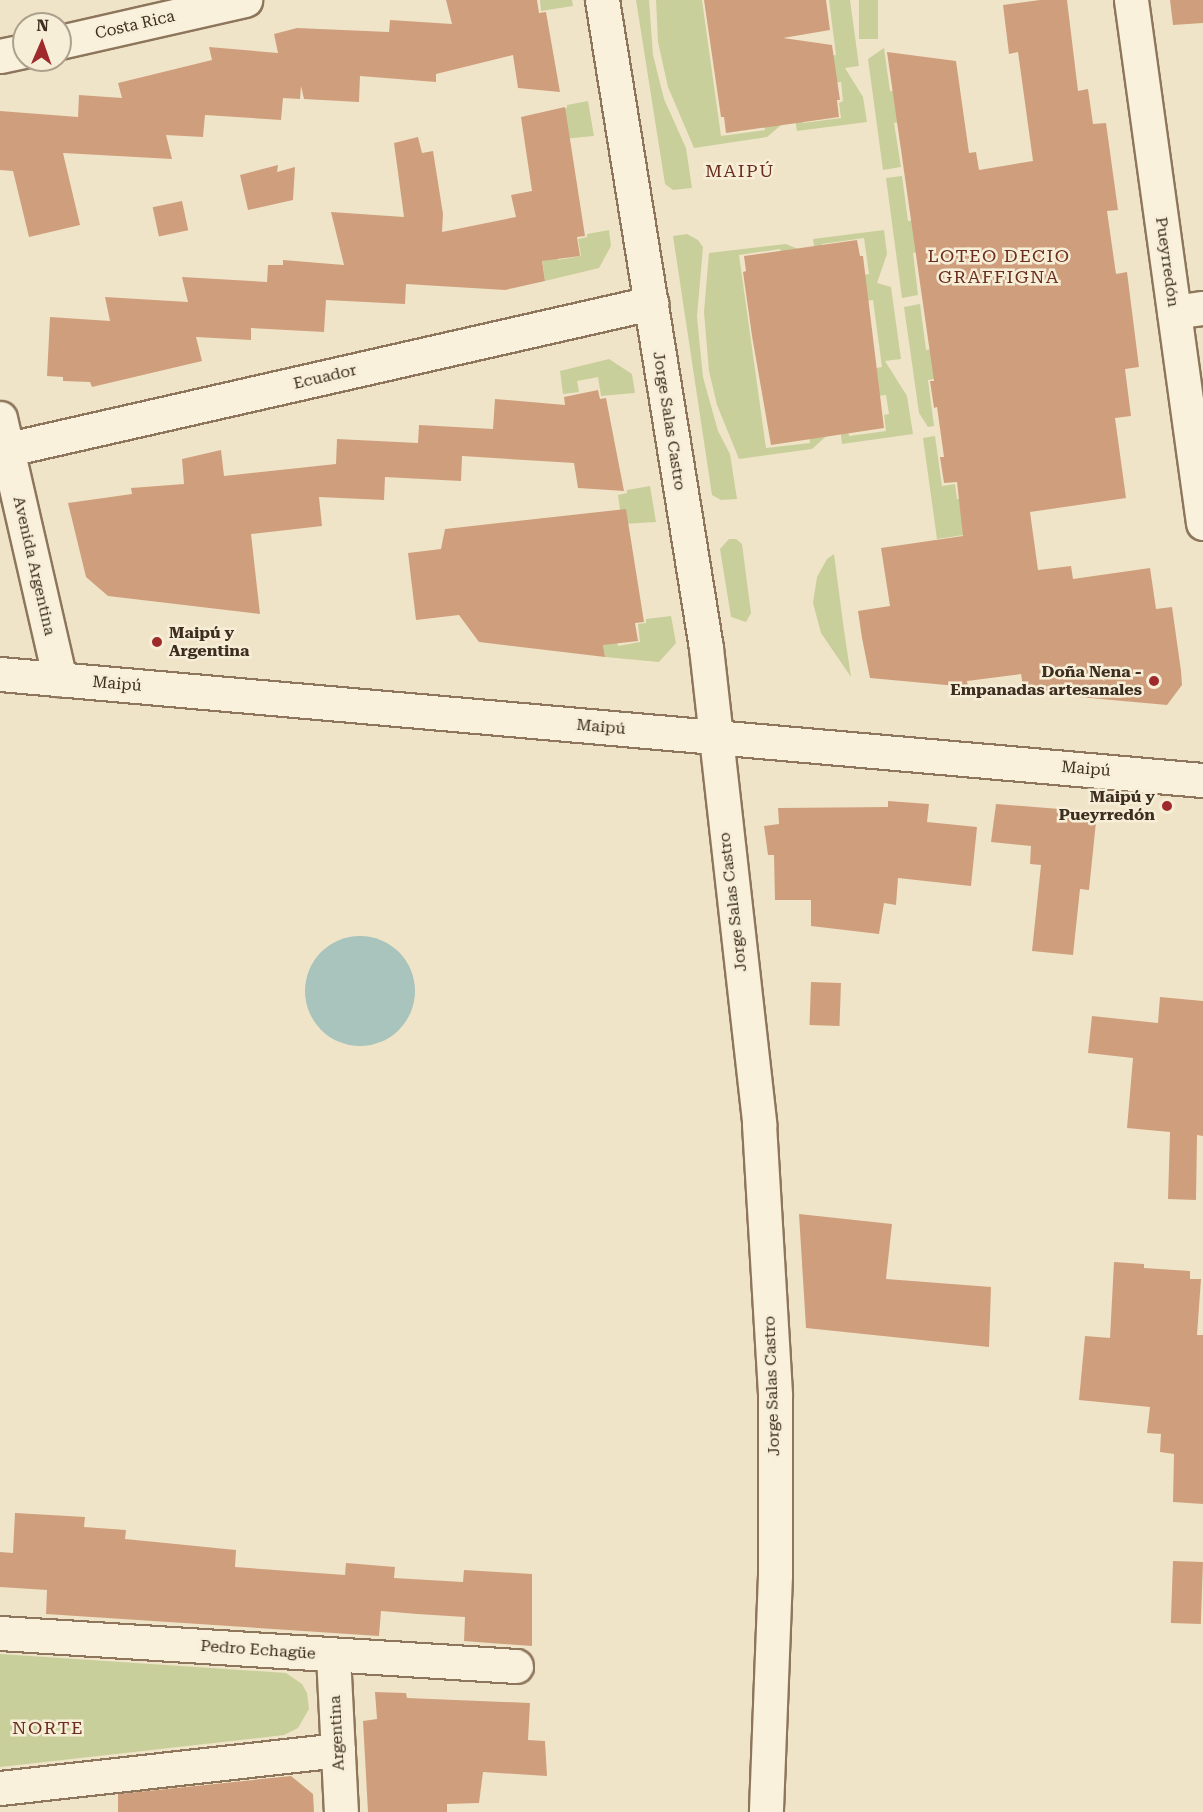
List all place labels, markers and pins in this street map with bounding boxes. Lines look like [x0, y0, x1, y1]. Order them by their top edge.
place label: Maipú y Argentina [169, 623, 249, 661]
marker: Maipú y Argentina [150, 635, 164, 649]
place label: Doña Nena - Empanadas artesanales [950, 662, 1142, 700]
marker: Doña Nena - Empanadas artesanales [1147, 674, 1161, 688]
place label: Maipú y Pueyrredón [1059, 787, 1155, 825]
marker: Maipú y Pueyrredón [1160, 799, 1174, 813]

